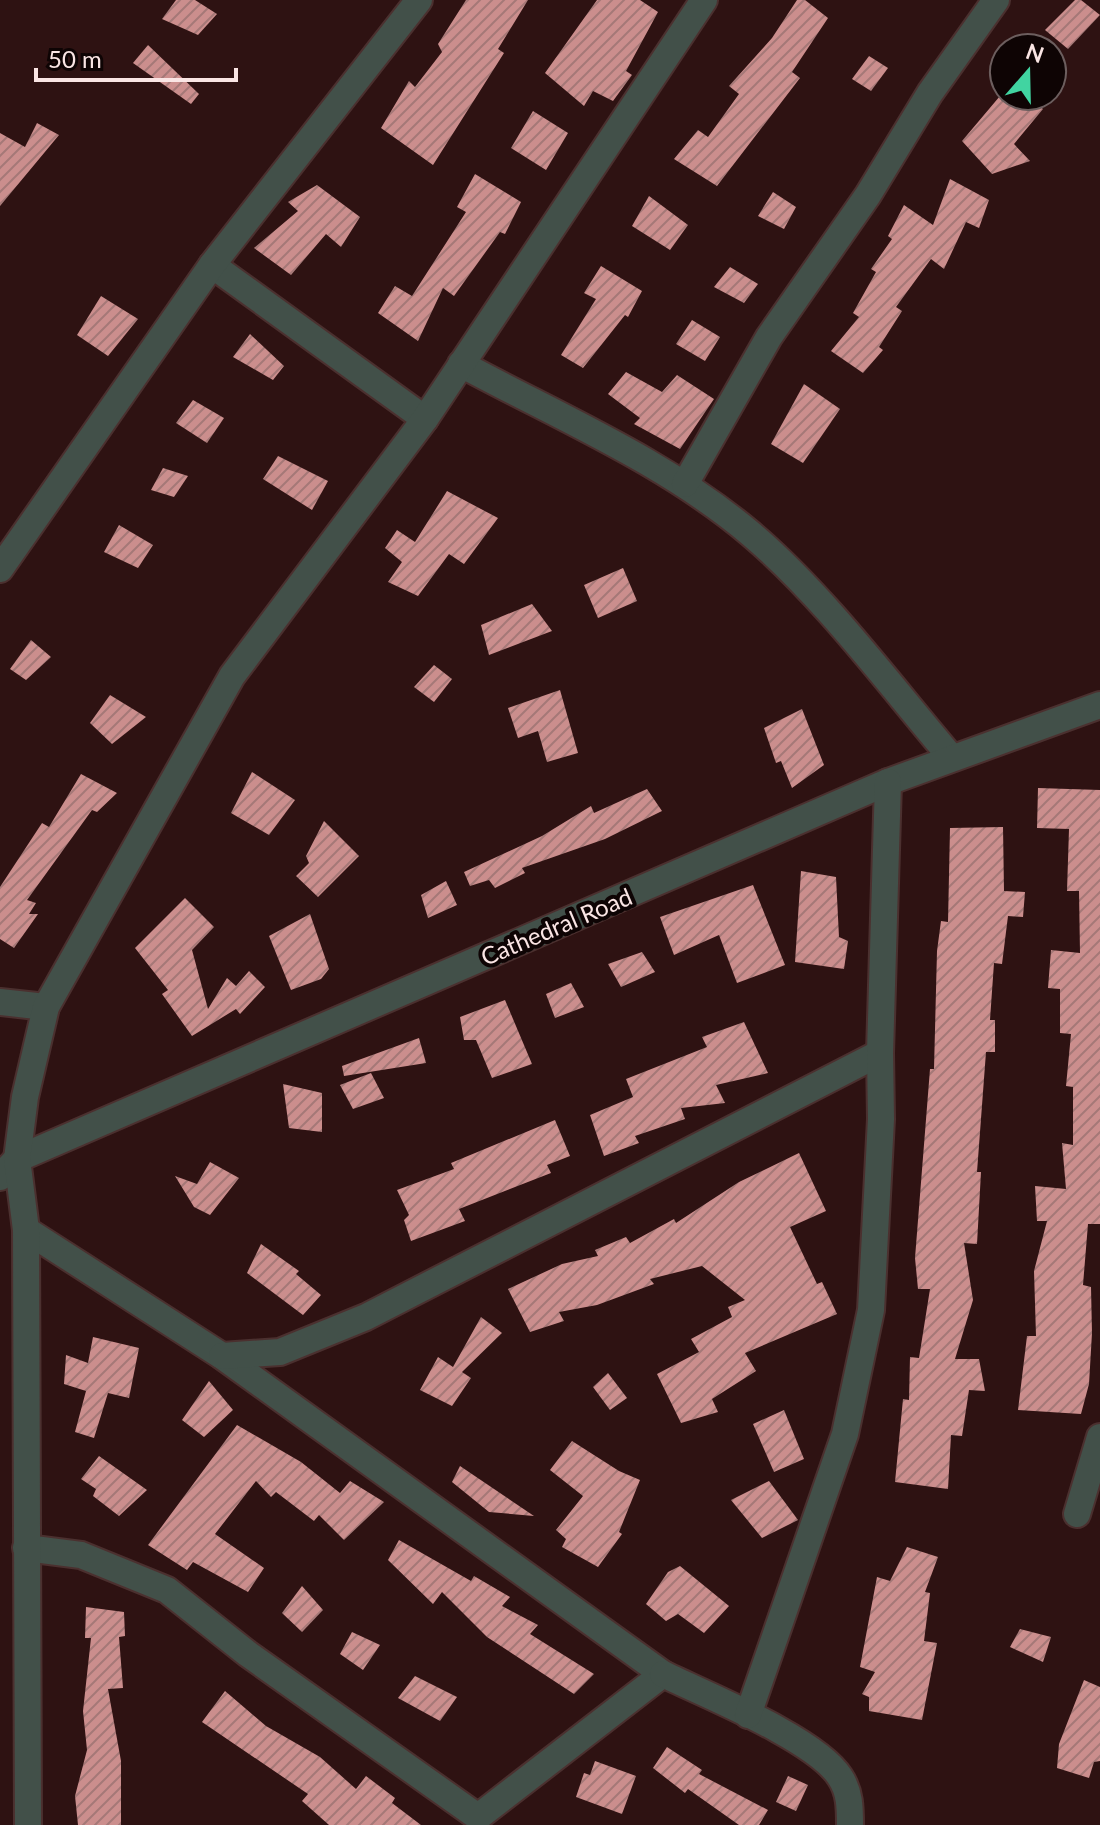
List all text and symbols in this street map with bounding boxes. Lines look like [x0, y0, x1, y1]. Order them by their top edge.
scale bar [36, 32, 236, 82]
north arrow [988, 32, 1068, 112]
text: N [1022, 37, 1048, 68]
text: 50 m [48, 44, 102, 73]
street label: Cathedral Road [476, 881, 636, 971]

